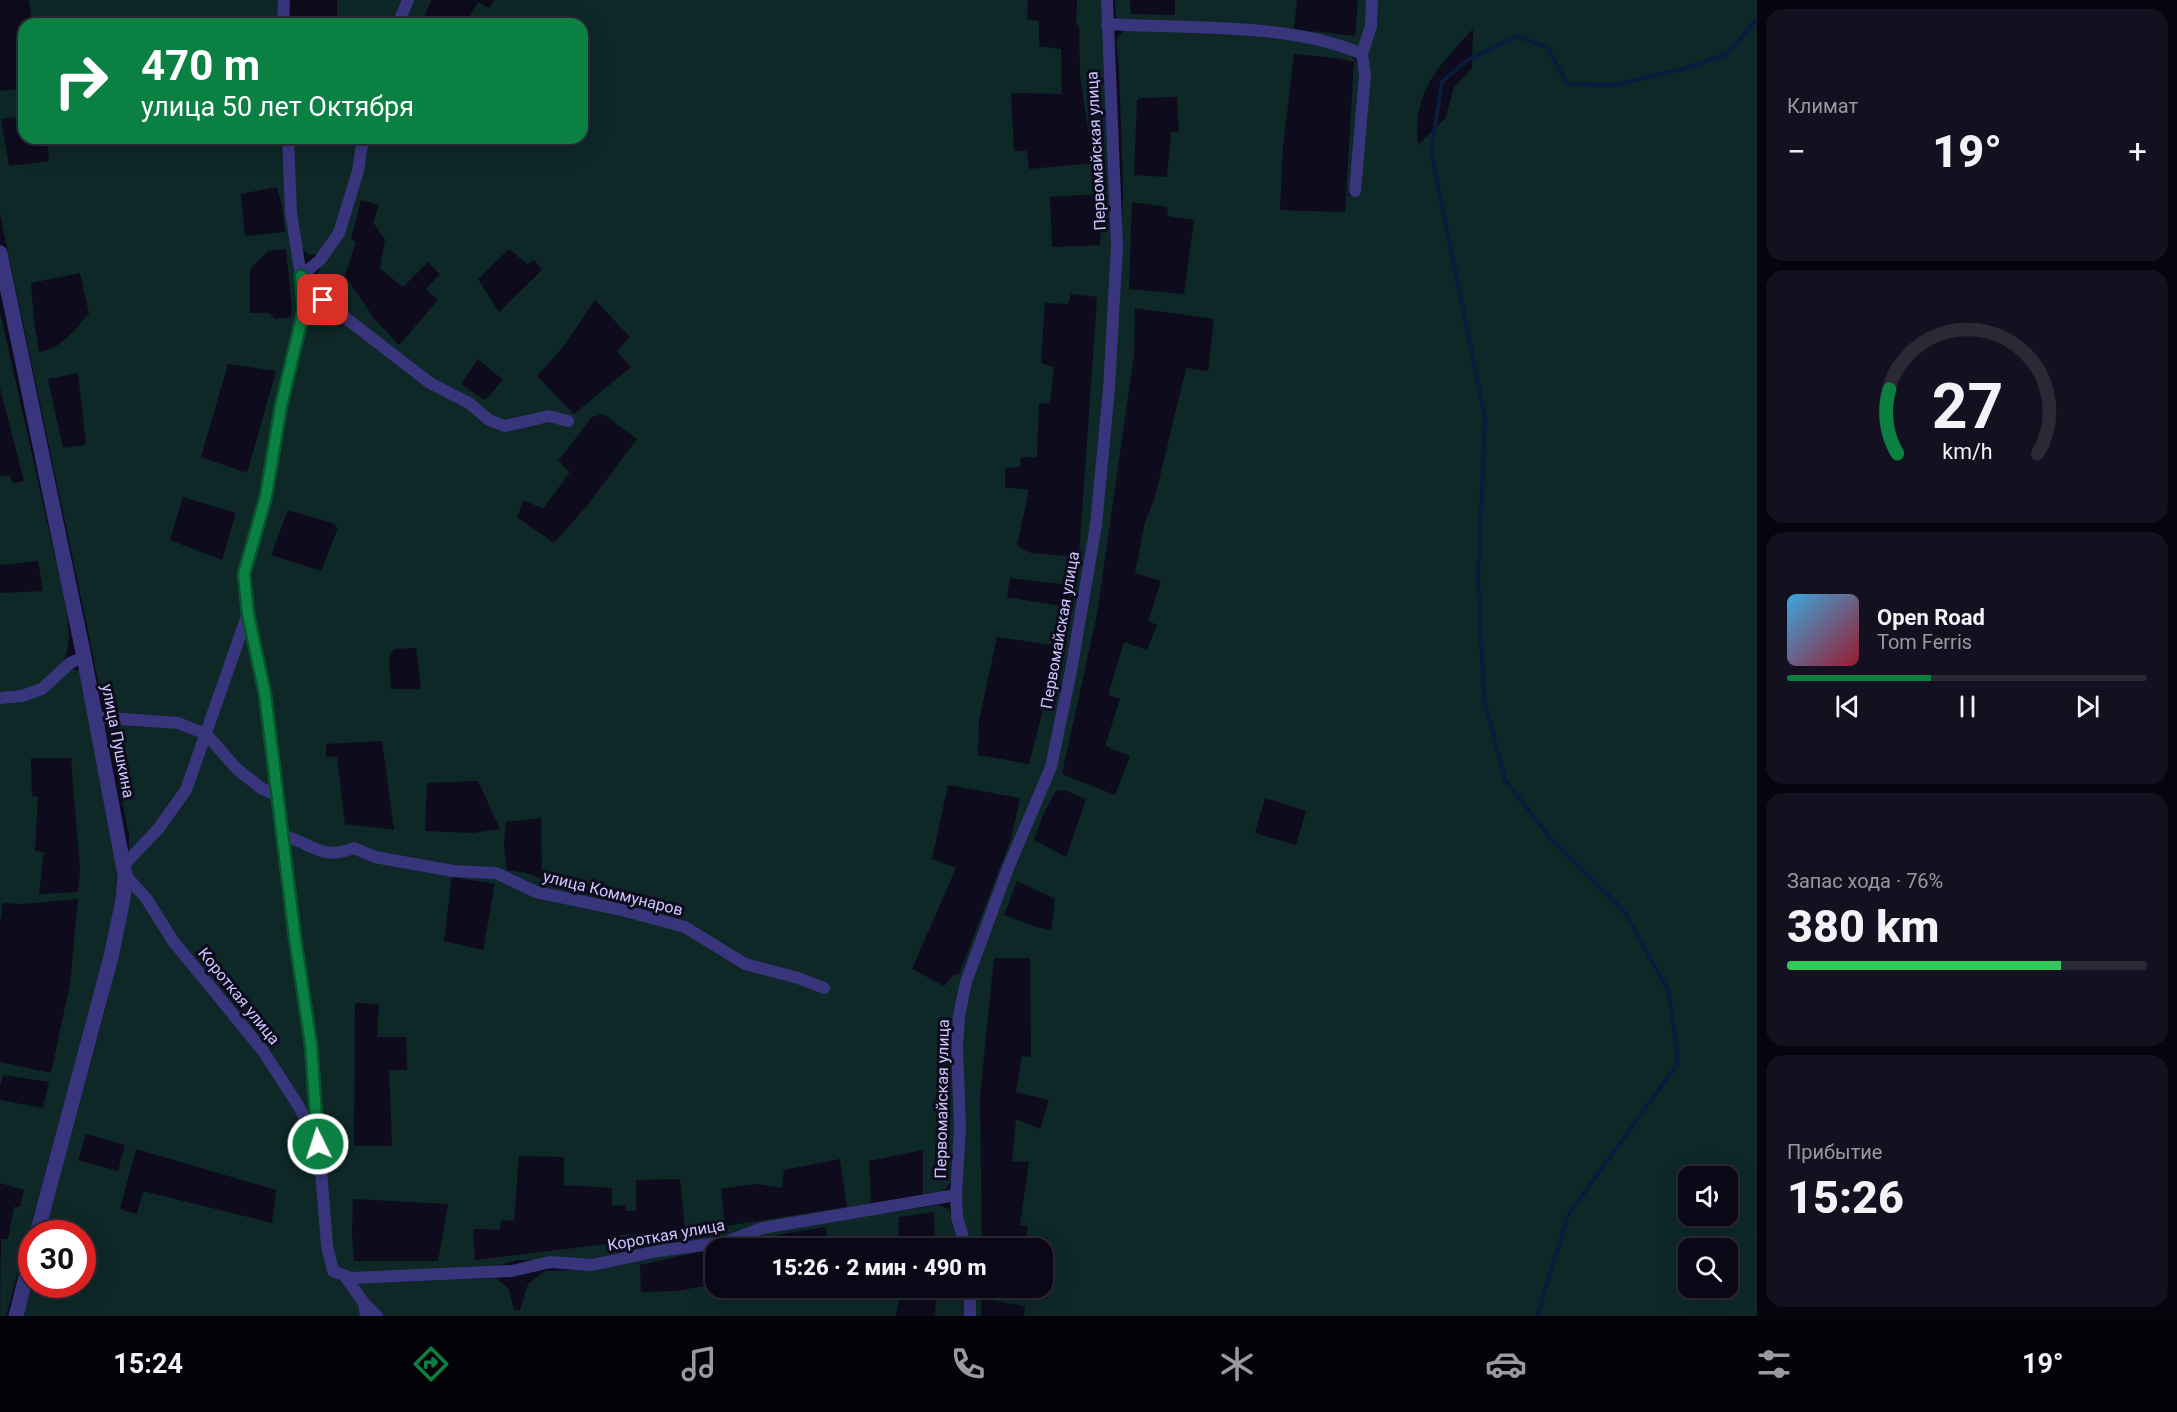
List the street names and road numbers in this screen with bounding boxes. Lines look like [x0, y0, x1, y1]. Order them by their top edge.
street label: Первомайская улица [1082, 71, 1110, 231]
street label: Первомайская улица [1037, 550, 1083, 710]
street label: улица Пушкина [98, 682, 138, 800]
street label: улица Коммунаров [541, 866, 685, 920]
street label: Короткая улица [194, 944, 284, 1048]
street label: Первомайская улица [931, 1019, 953, 1179]
street label: Короткая улица [606, 1215, 726, 1255]

